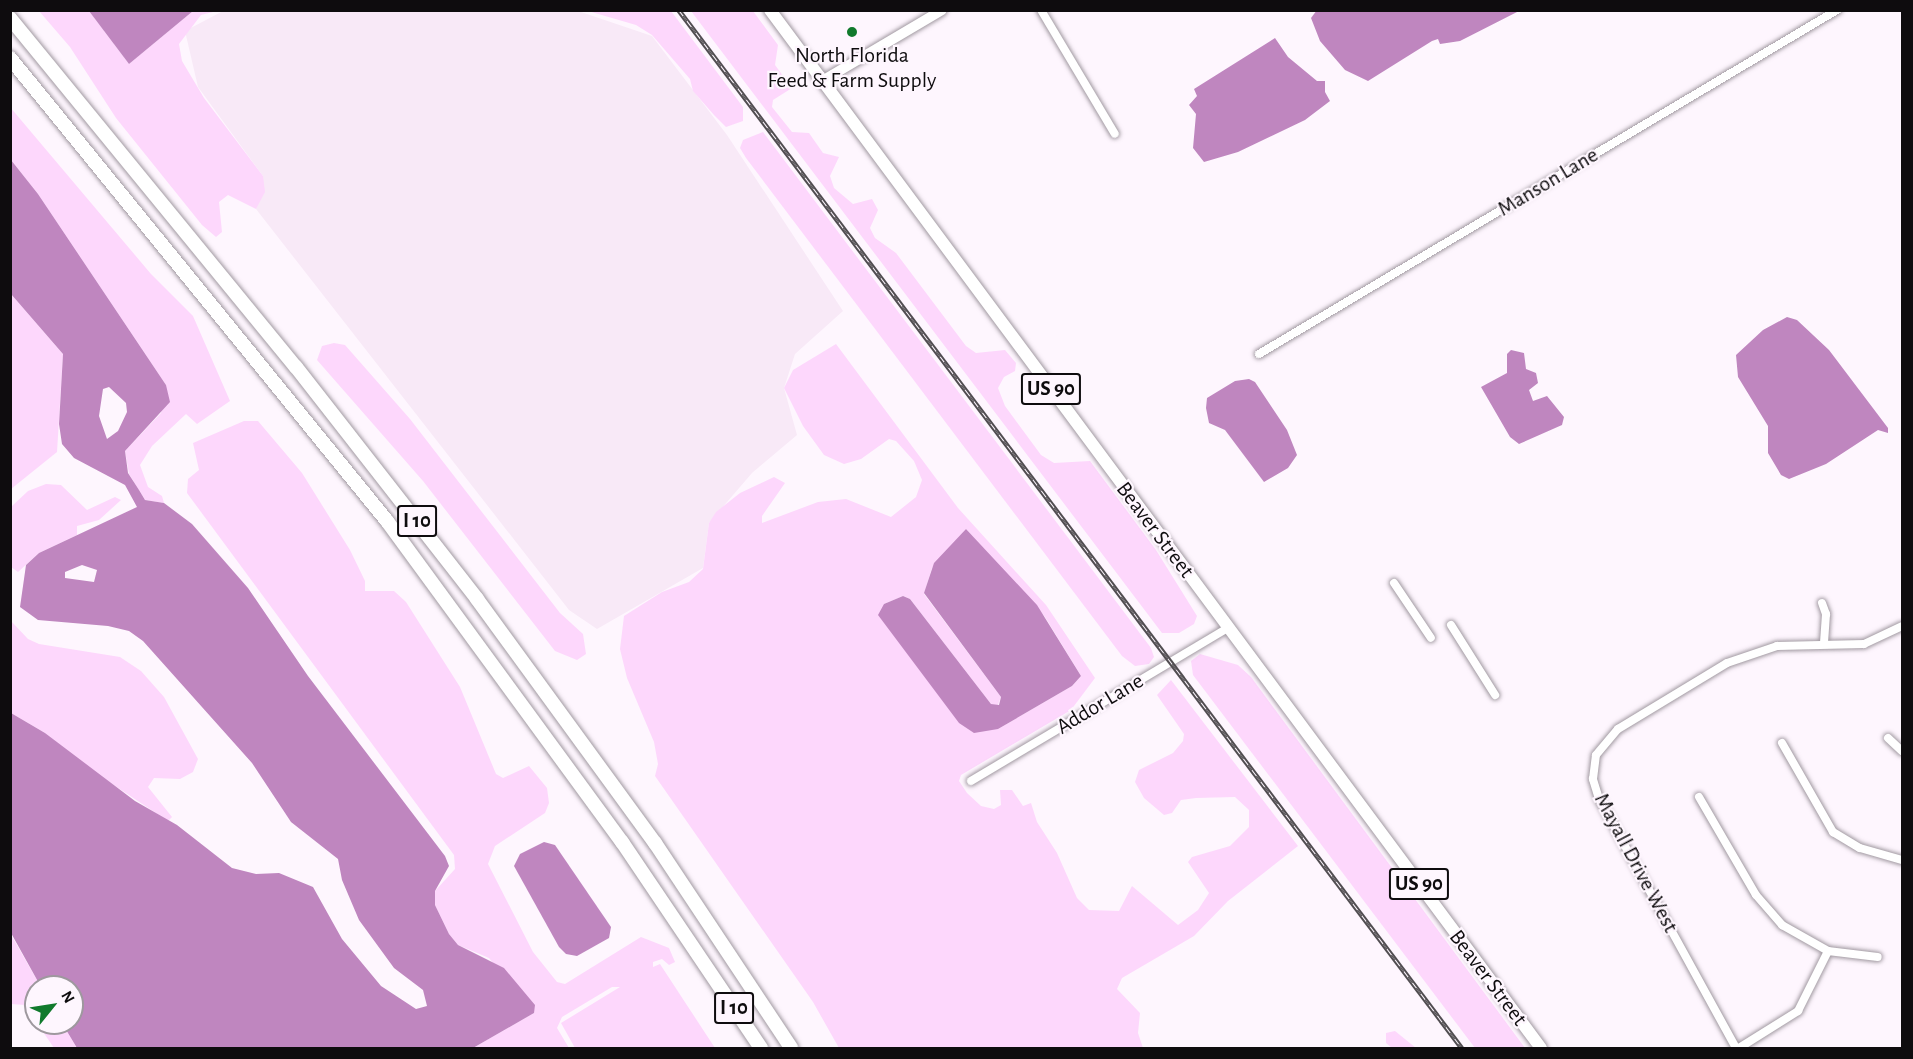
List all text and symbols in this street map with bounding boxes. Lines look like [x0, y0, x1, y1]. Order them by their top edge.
marker: North Florida Feed & Farm Supply [845, 25, 859, 39]
place label: North Florida Feed & Farm Supply [768, 42, 936, 94]
street label: Manson Lane [1493, 142, 1603, 222]
road number: US 90 [1020, 371, 1082, 407]
street label: Beaver Street [1110, 477, 1200, 583]
road number: I 10 [396, 503, 438, 539]
street label: Addor Lane [1052, 668, 1148, 740]
street label: Mayall Drive West [1588, 789, 1684, 937]
road number: US 90 [1388, 866, 1450, 902]
street label: Beaver Street [1443, 925, 1533, 1031]
north arrow [24, 975, 84, 1035]
text: N [58, 988, 78, 1006]
road number: I 10 [713, 990, 755, 1026]

